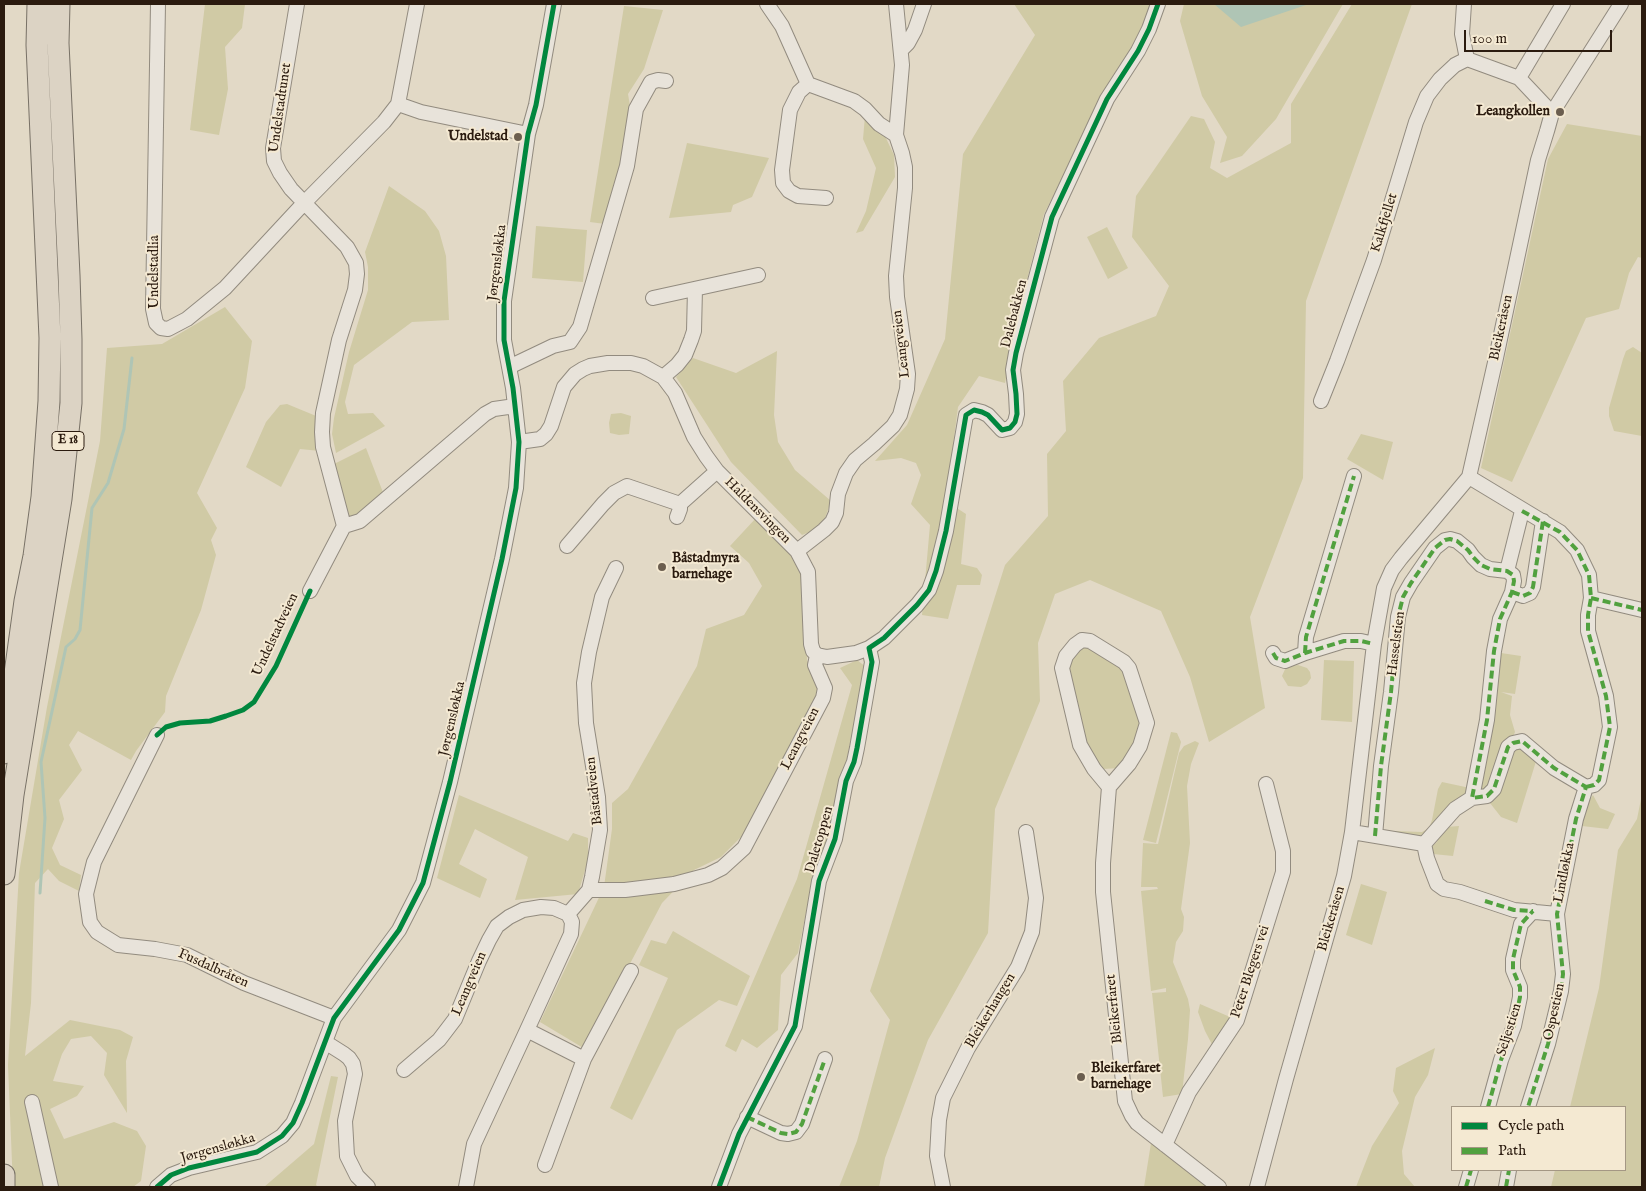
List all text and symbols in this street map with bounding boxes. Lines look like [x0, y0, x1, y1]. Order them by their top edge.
scale bar [1466, 20, 1614, 52]
text: 100 m [1472, 29, 1507, 48]
street label: Undelstadtunet [266, 62, 296, 154]
place label: Leangkollen [1476, 104, 1550, 120]
marker: Leangkollen [1554, 106, 1566, 118]
place label: Undelstad [448, 129, 508, 145]
marker: Undelstad [512, 131, 524, 143]
street label: Kalkfjellet [1368, 191, 1402, 255]
street label: Jørgensløkka [485, 224, 511, 302]
street label: Undelstadlia [147, 235, 163, 309]
street label: Dalebakken [998, 278, 1032, 350]
street label: Bleikeråsen [1487, 293, 1517, 363]
street label: Leangveien [890, 309, 914, 379]
road number: E 18 [52, 432, 84, 451]
street label: Haldensvingen [720, 474, 794, 548]
place label: Båstadmyra barnehage [672, 551, 739, 584]
marker: Båstadmyra barnehage [656, 561, 668, 573]
street label: Undelstadveien [249, 591, 303, 679]
street label: Hasselstien [1385, 610, 1409, 678]
street label: Jørgensløkka [436, 680, 470, 758]
street label: Leangveien [778, 705, 824, 773]
street label: Båstadveien [583, 756, 607, 826]
street label: Daletoppen [802, 805, 838, 875]
street label: Lindløkka [1551, 842, 1579, 904]
street label: Bleikeråsen [1315, 884, 1349, 954]
street label: Peter Blegers vei [1228, 923, 1274, 1021]
street label: Fusdalbråten [175, 946, 251, 992]
street label: Leangveien [449, 949, 491, 1019]
street label: Bleikerhaugen [962, 971, 1020, 1051]
street label: Bleikerfaret [1103, 973, 1127, 1045]
street label: Ospestien [1541, 982, 1569, 1042]
street label: Seljestien [1494, 1002, 1526, 1058]
place label: Bleikerfaret barnehage [1091, 1061, 1161, 1094]
marker: Bleikerfaret barnehage [1075, 1071, 1087, 1083]
legend [1451, 1106, 1626, 1171]
text: Cycle path [1498, 1116, 1564, 1135]
street label: Jørgensløkka [179, 1130, 257, 1168]
text: Path [1498, 1141, 1526, 1160]

